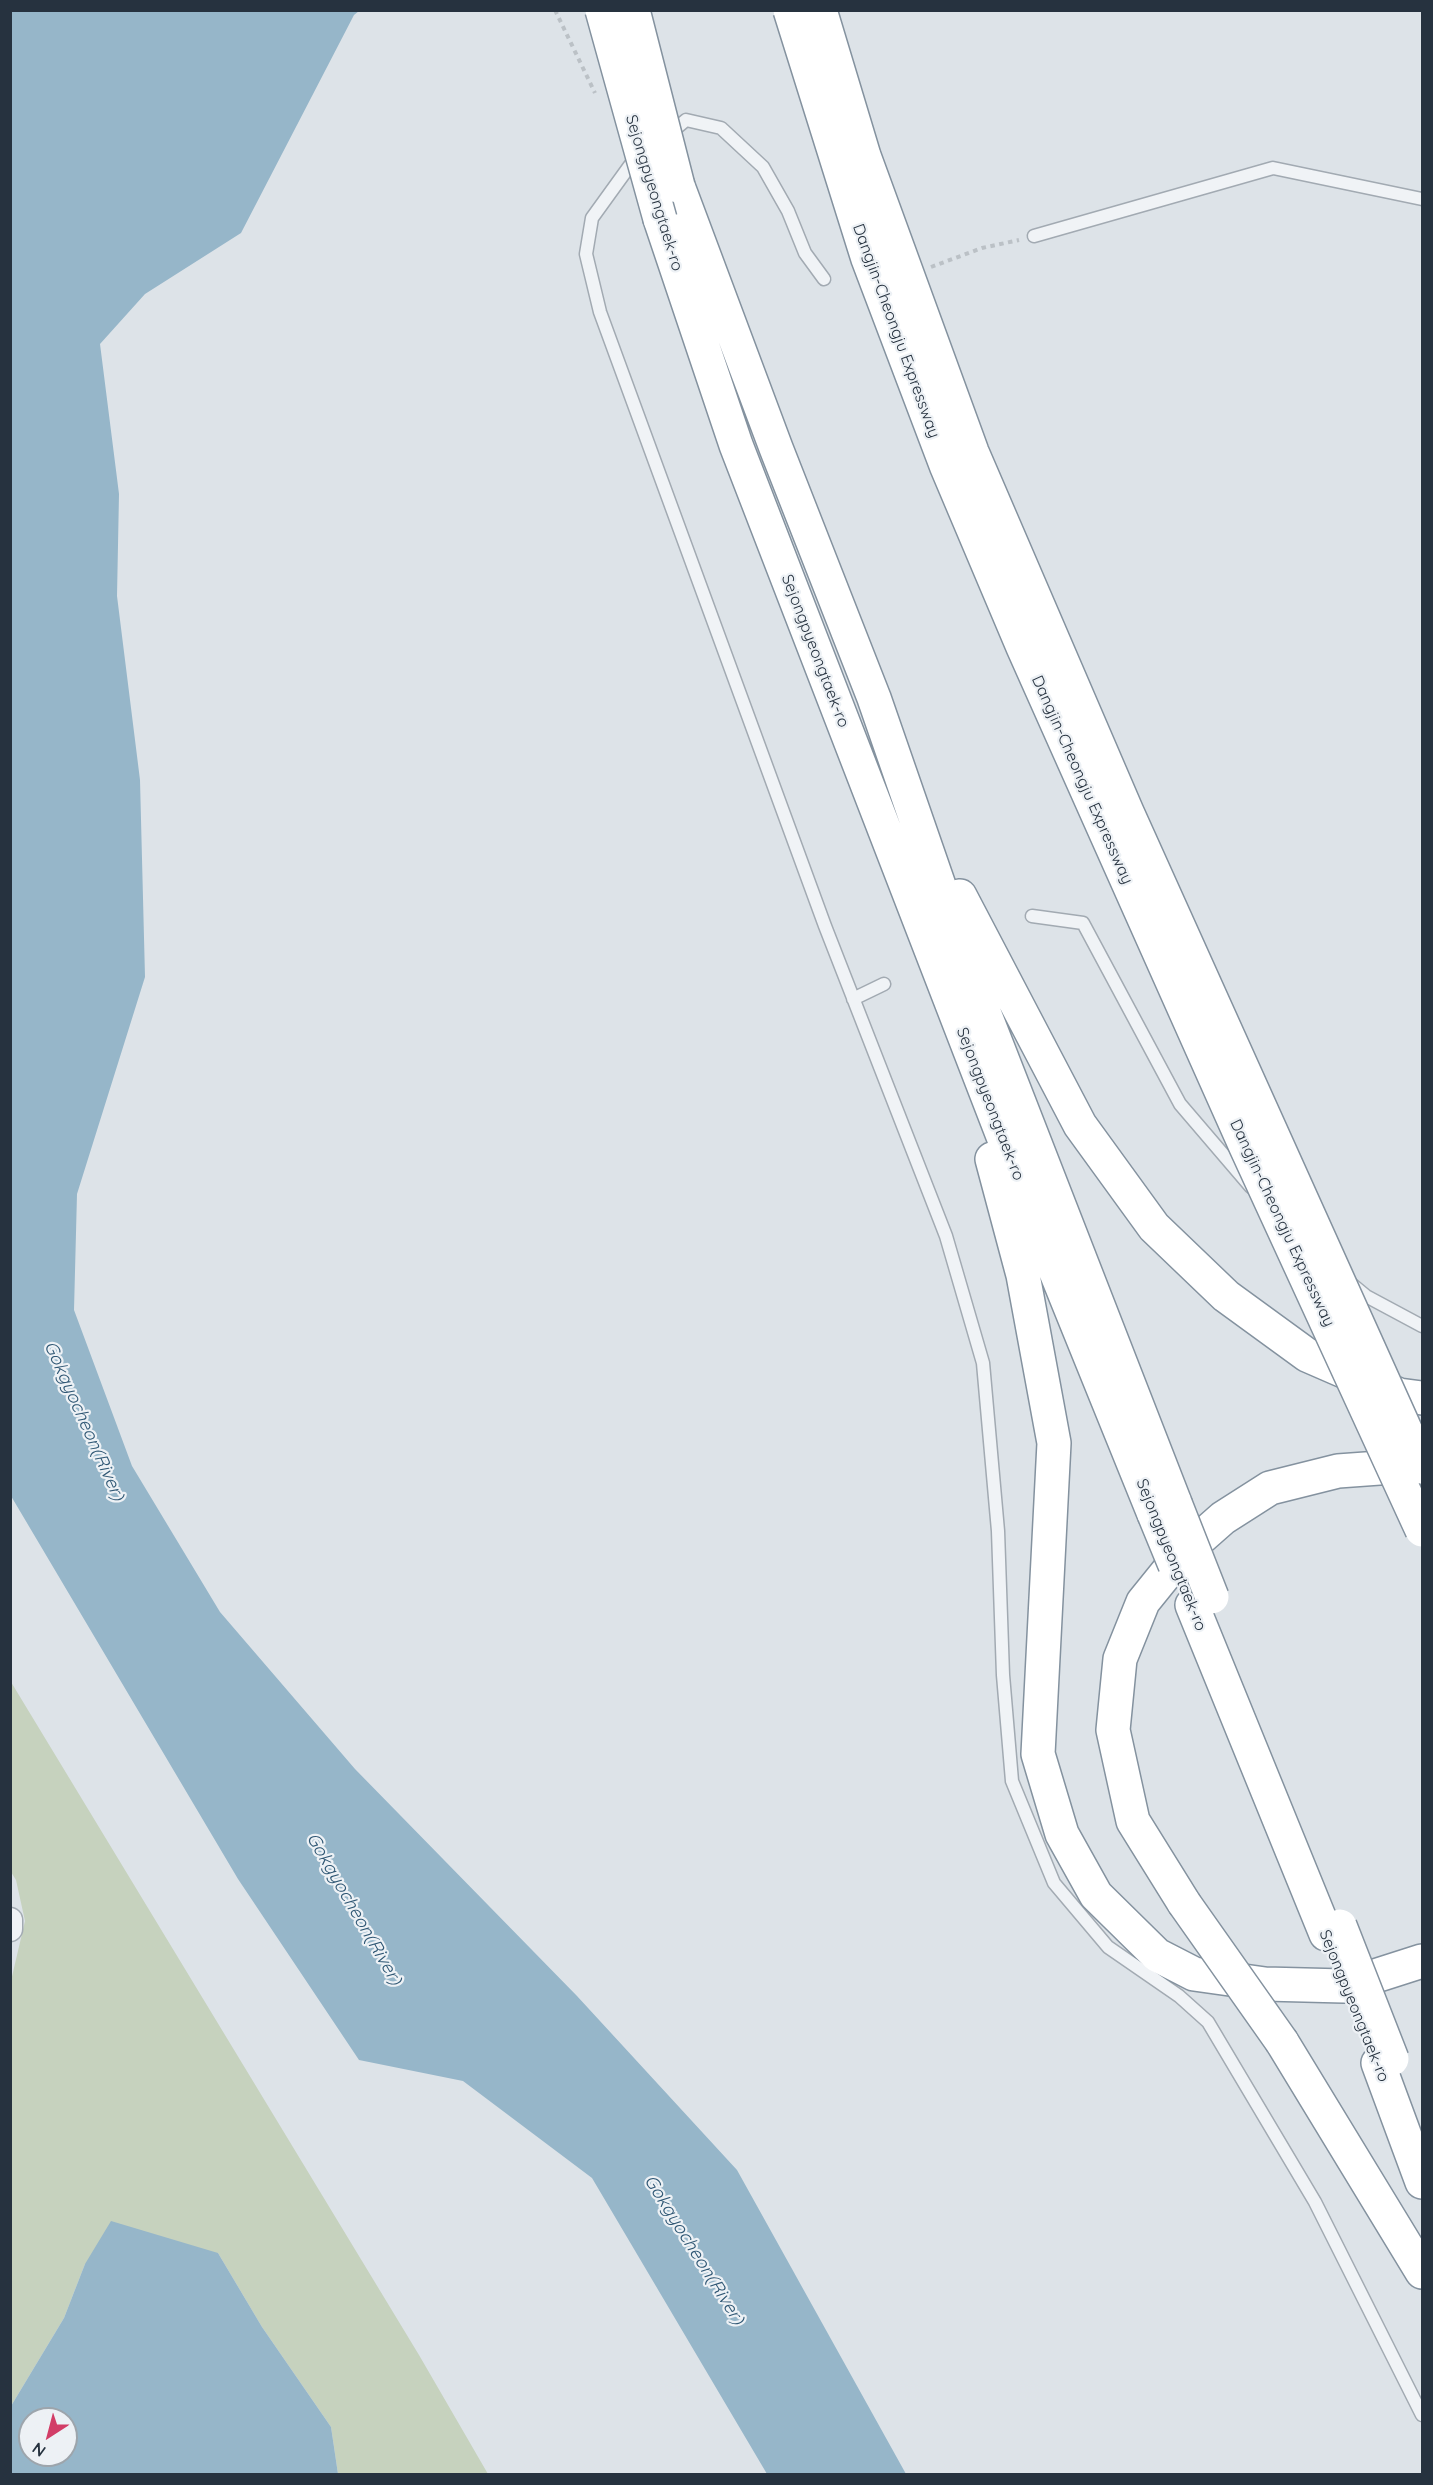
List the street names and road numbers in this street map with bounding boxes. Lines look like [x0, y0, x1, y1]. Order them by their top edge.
street label: Sejongpyeongtaek-ro [621, 113, 687, 273]
street label: Dangjin-Cheongju Expressway [848, 221, 944, 441]
street label: Sejongpyeongtaek-ro [777, 572, 853, 730]
street label: Dangjin-Cheongju Expressway [1027, 673, 1137, 887]
street label: Sejongpyeongtaek-ro [952, 1025, 1028, 1183]
street label: Dangjin-Cheongju Expressway [1225, 1116, 1339, 1330]
street label: Sejongpyeongtaek-ro [1132, 1476, 1210, 1634]
street label: Sejongpyeongtaek-ro [1315, 1927, 1393, 2085]

